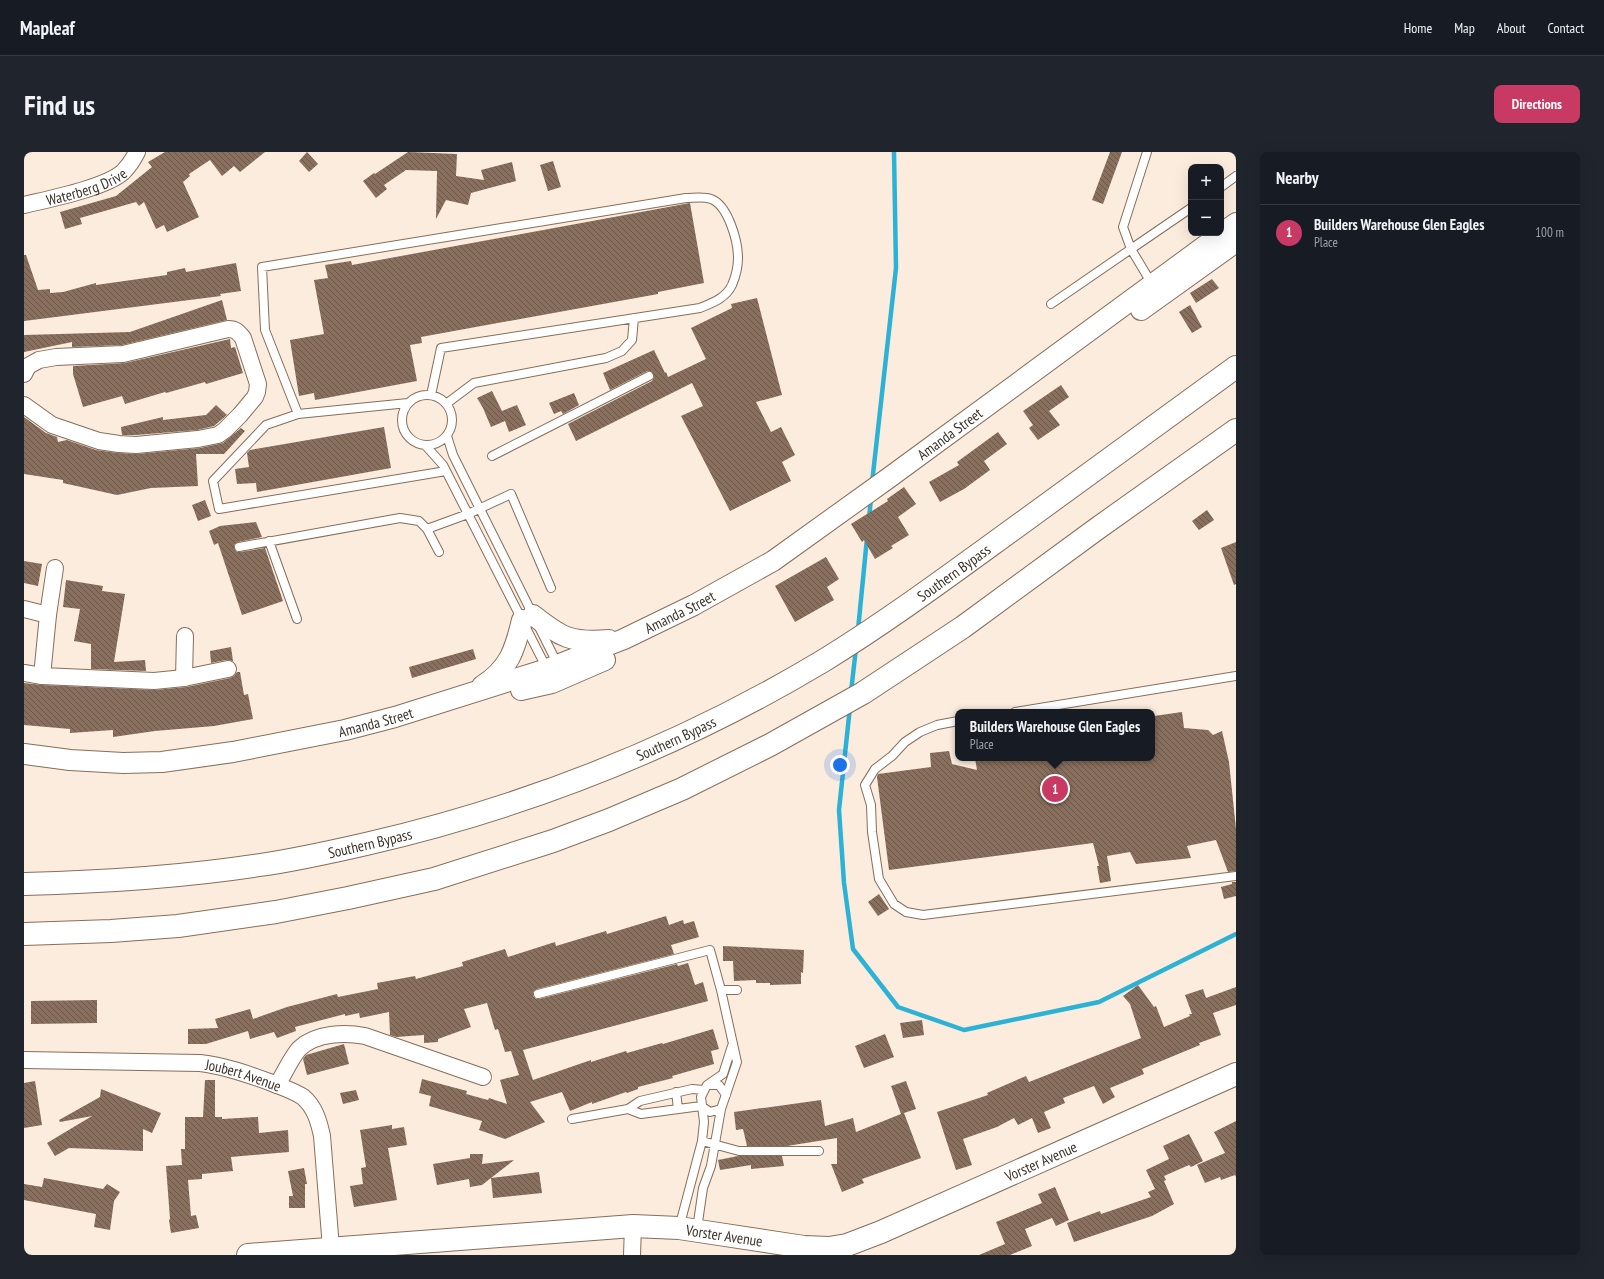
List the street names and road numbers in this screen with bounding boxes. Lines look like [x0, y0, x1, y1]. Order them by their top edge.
street label: Waterberg Drive [44, 163, 131, 209]
street label: Amanda Street [913, 403, 986, 464]
street label: Southern Bypass [913, 540, 994, 605]
street label: Amanda Street [641, 586, 718, 637]
street label: Amanda Street [337, 702, 415, 741]
street label: Southern Bypass [633, 711, 719, 765]
street label: Southern Bypass [326, 824, 414, 862]
street label: Joubert Avenue [203, 1054, 284, 1095]
street label: Vorster Avenue [1001, 1137, 1080, 1186]
street label: Vorster Avenue [684, 1220, 764, 1250]

